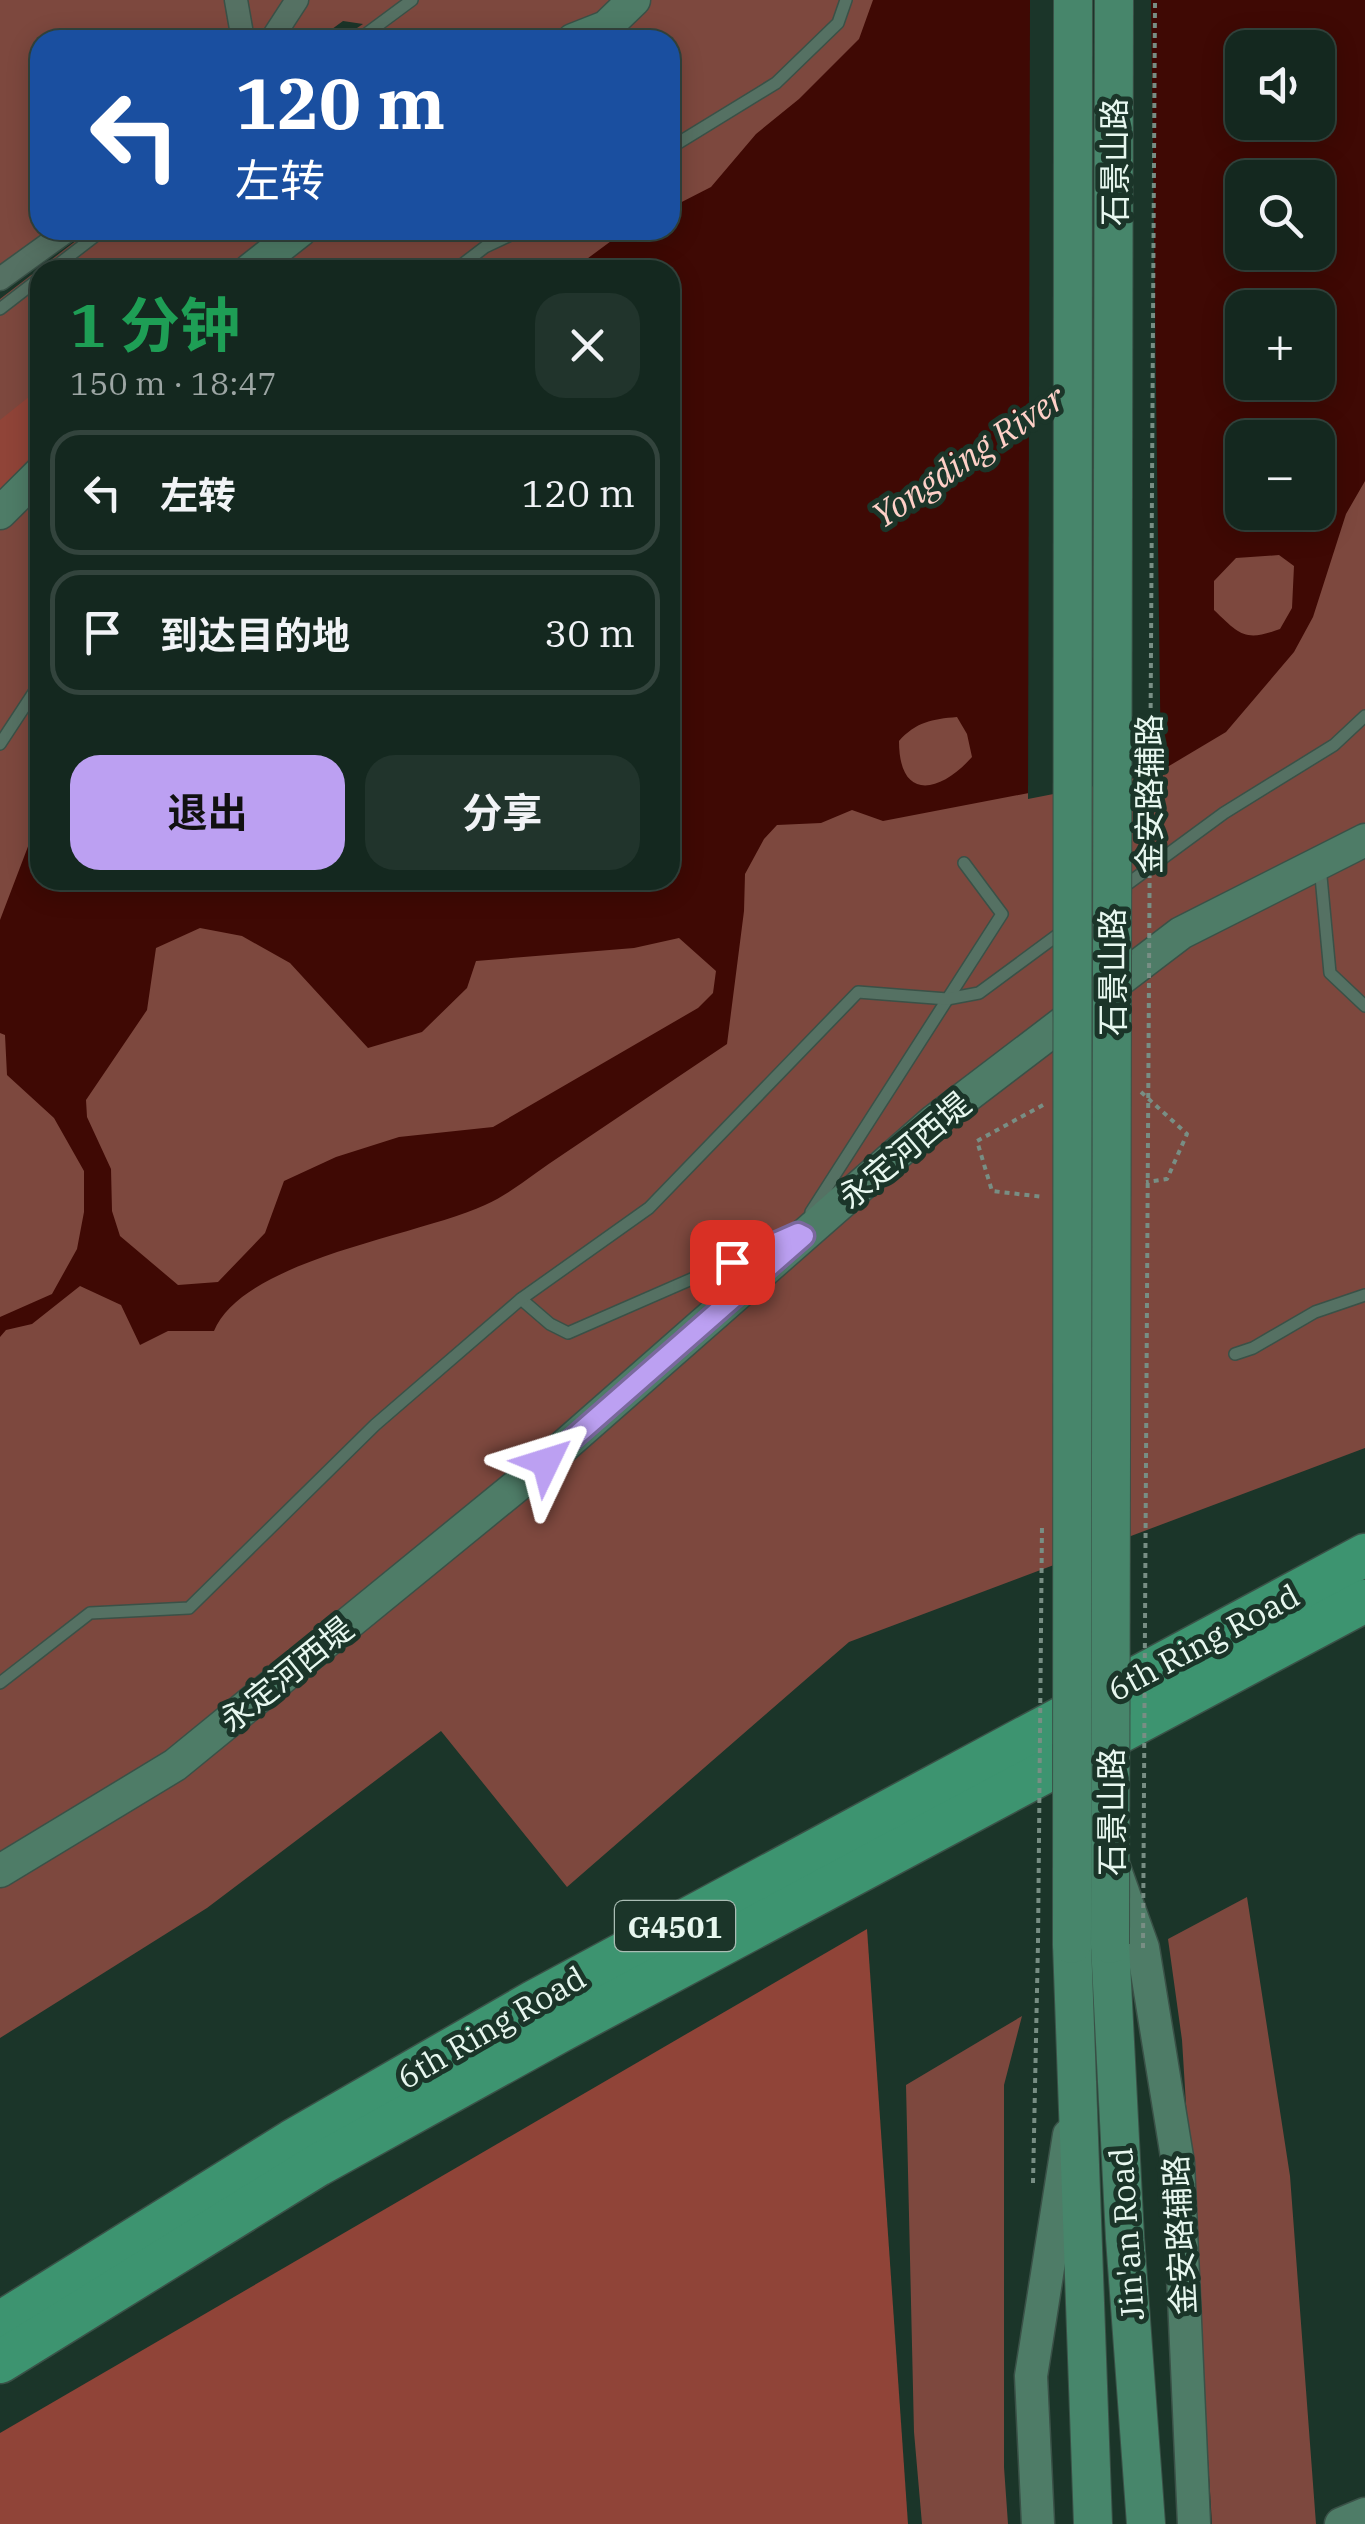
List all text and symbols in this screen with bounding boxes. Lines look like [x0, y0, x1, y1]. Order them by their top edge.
map controls [1225, 30, 1335, 530]
button: sound [1225, 30, 1335, 140]
text: 120 m [235, 57, 445, 148]
icon: left [70, 70, 200, 200]
street label: 石景山路 [1093, 98, 1135, 226]
text: 左转 [235, 151, 325, 209]
button: search [1225, 160, 1335, 270]
text: 1 分钟 [70, 285, 240, 364]
button: + [1225, 290, 1335, 400]
button: close [535, 293, 640, 398]
text: 150 m · 18:47 [70, 362, 277, 404]
water label: Yongding River [862, 373, 1075, 538]
button: − [1225, 420, 1335, 530]
icon: left [75, 465, 130, 520]
text: 120 m [522, 468, 635, 517]
text: 左转 [160, 470, 236, 519]
icon: arrive [75, 605, 130, 660]
text: 30 m [544, 608, 635, 657]
text: 到达目的地 [160, 610, 350, 659]
street label: 金安路辅路 [1128, 714, 1170, 874]
button: 退出 [70, 755, 345, 870]
button: 分享 [365, 755, 640, 870]
street label: 石景山路 [1091, 908, 1133, 1036]
street label: 永定河西堤 [829, 1082, 979, 1218]
pin [690, 1220, 775, 1305]
icon: arrive [705, 1235, 760, 1290]
position arrow [494, 1410, 598, 1514]
street label: 6th Ring Road [1100, 1574, 1306, 1710]
street label: 永定河西堤 [211, 1607, 361, 1741]
street label: 石景山路 [1090, 1748, 1132, 1876]
road number: G4501 [615, 1901, 735, 1951]
street label: 6th Ring Road [389, 1956, 593, 2098]
street label: Jin'an Road [1099, 2146, 1153, 2322]
street label: 金安路辅路 [1154, 2154, 1204, 2316]

